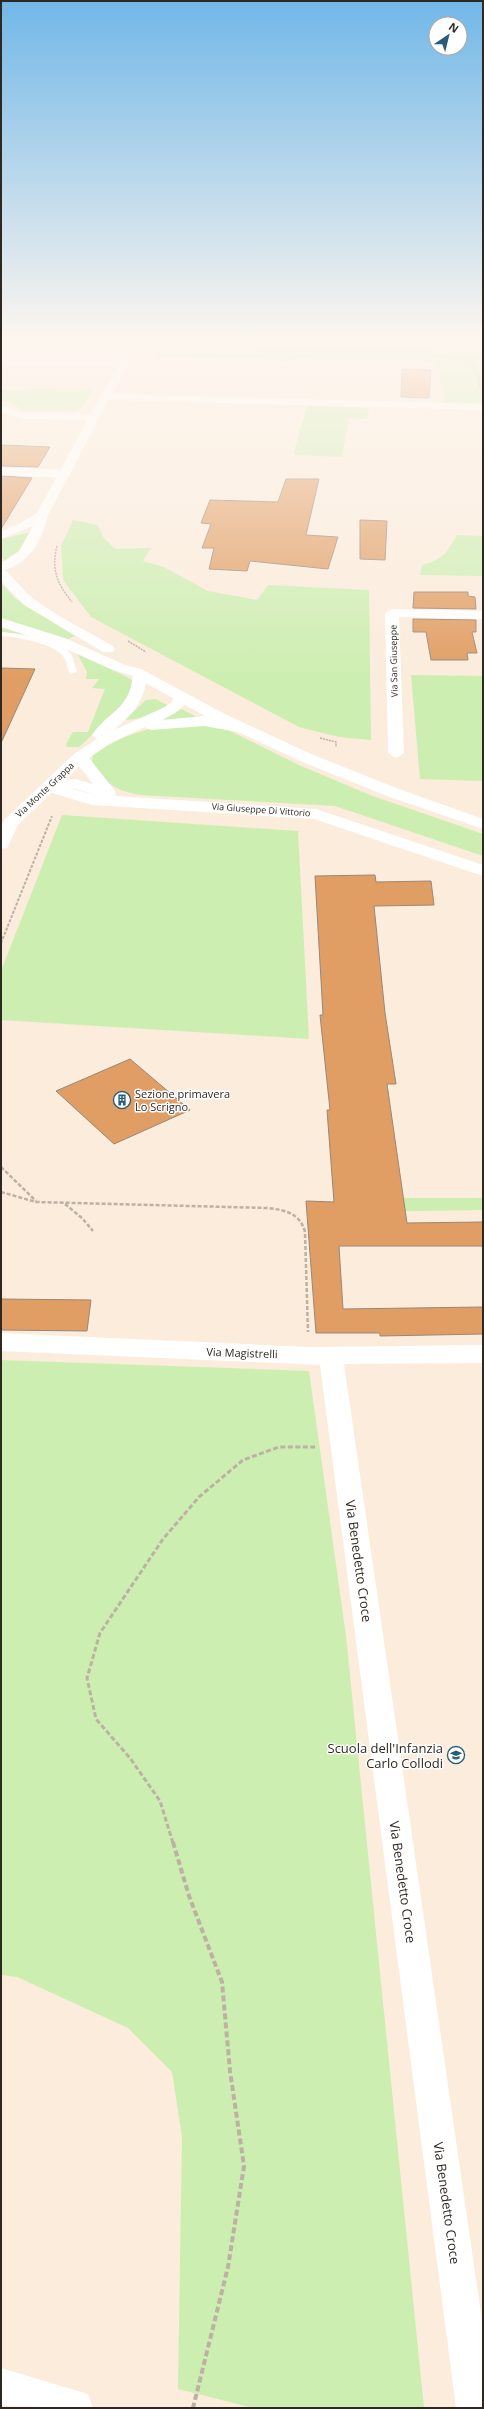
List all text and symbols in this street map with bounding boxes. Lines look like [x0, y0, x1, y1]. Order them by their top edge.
north arrow [428, 16, 468, 56]
text: N [446, 19, 462, 36]
street label: Via San Giuseppe [386, 625, 401, 697]
street label: Via Monte Grappa [12, 759, 77, 820]
street label: Via Giuseppe Di Vittorio [211, 800, 311, 819]
place label: Sezione primavera Lo Scrigno [135, 1086, 230, 1114]
building icon: Sezione primavera Lo Scrigno [112, 1090, 132, 1110]
street label: Via Magistrelli [206, 1344, 278, 1361]
street label: Via Benedetto Croce [342, 1499, 376, 1623]
place label: Scuola dell'Infanzia Carlo Collodi [328, 1739, 443, 1772]
school or university icon: Scuola dell'Infanzia Carlo Collodi [446, 1745, 466, 1765]
street label: Via Benedetto Croce [386, 1820, 420, 1944]
street label: Via Benedetto Croce [430, 2141, 464, 2265]

